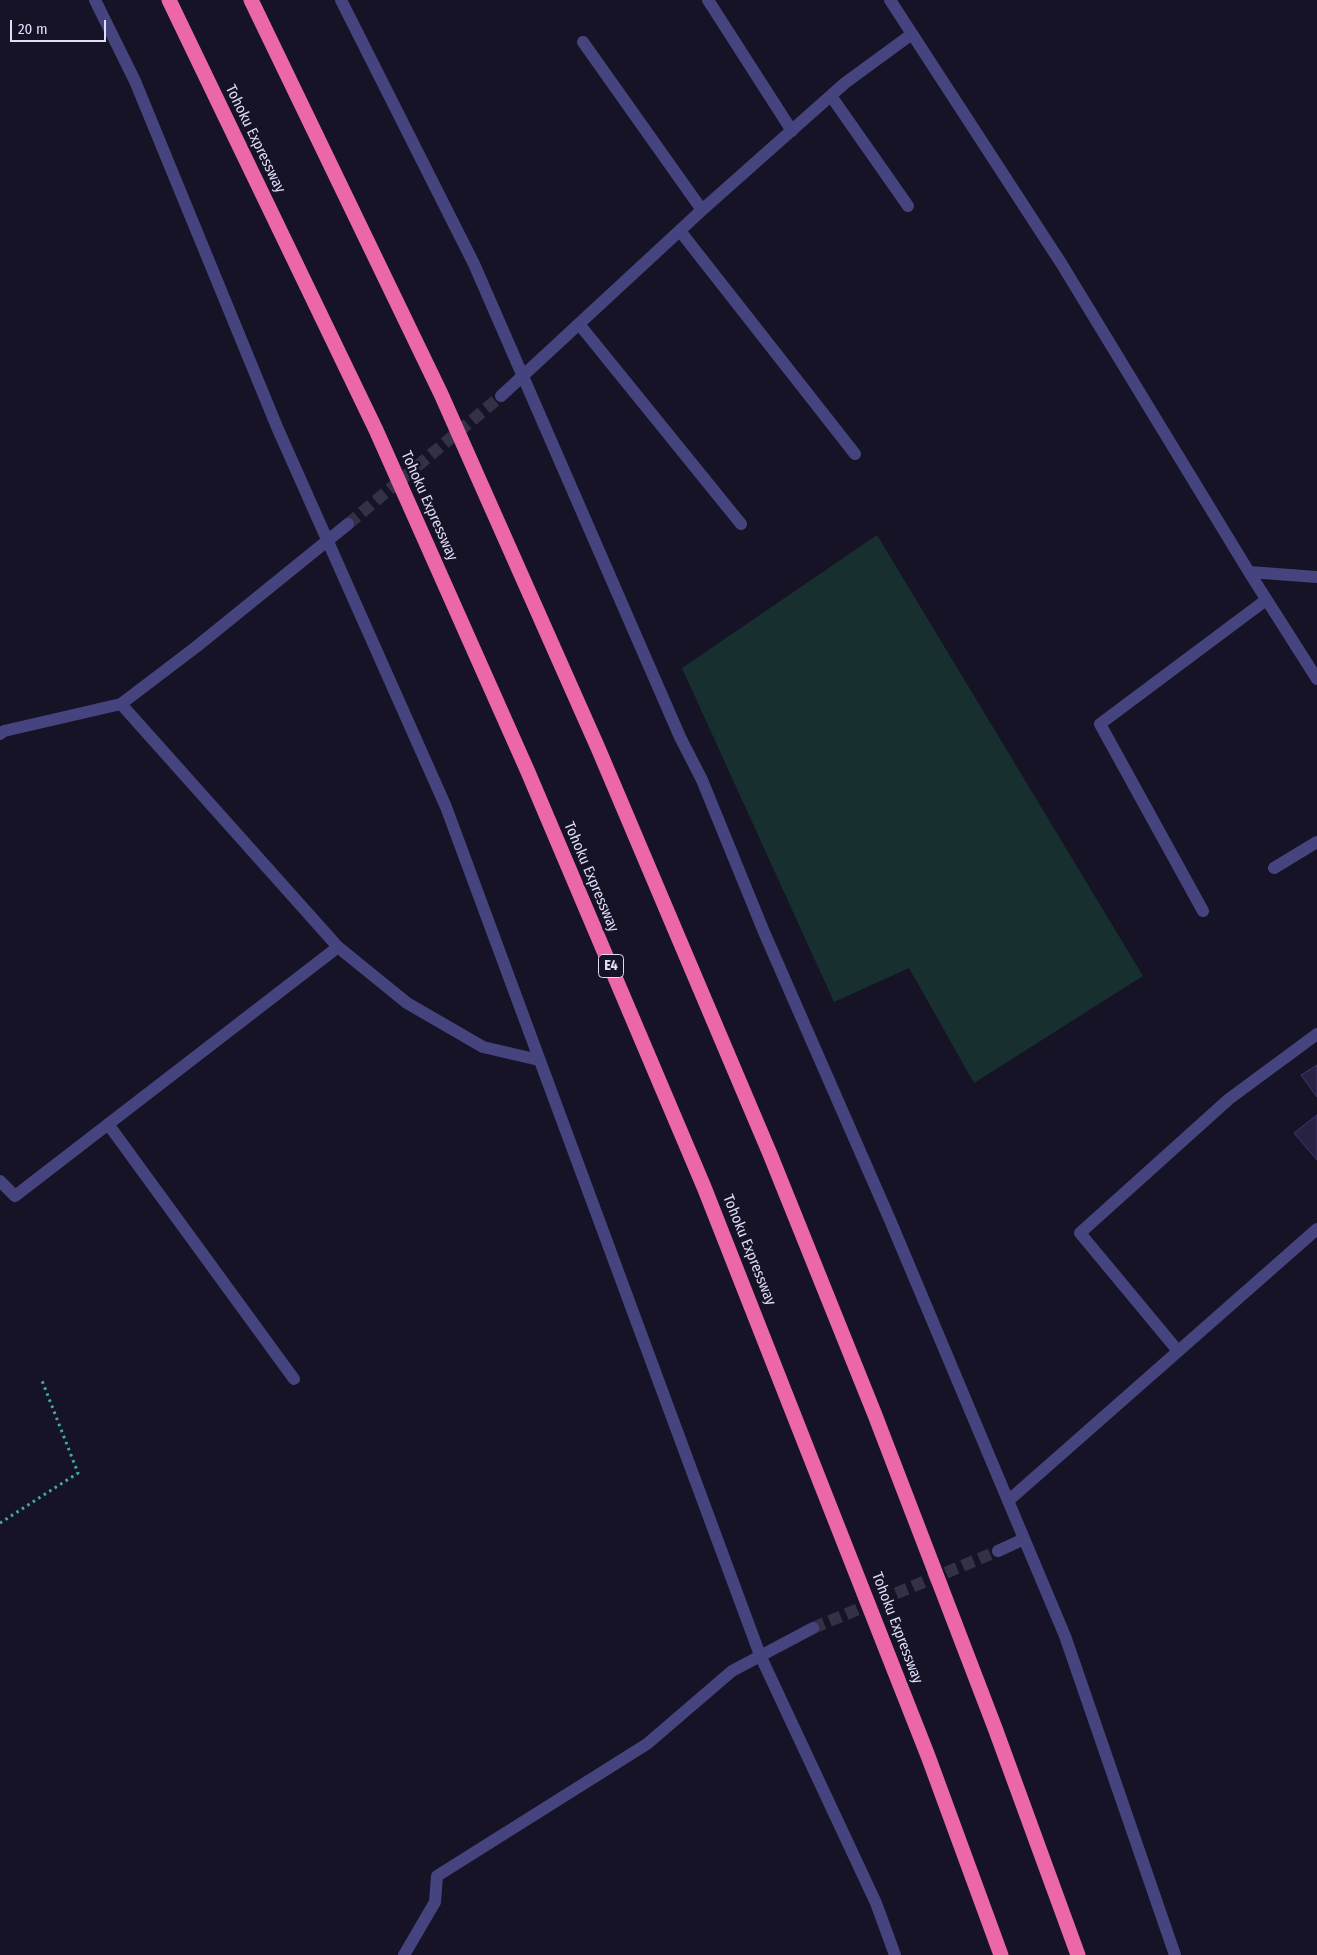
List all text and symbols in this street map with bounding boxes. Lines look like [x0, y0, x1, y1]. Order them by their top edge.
scale bar [12, 10, 109, 42]
text: 20 m [18, 20, 48, 38]
street label: Tohoku Expressway [221, 82, 289, 196]
street label: Tohoku Expressway [397, 448, 461, 564]
street label: Tohoku Expressway [560, 819, 622, 935]
road number: E4 [598, 954, 624, 978]
street label: Tohoku Expressway [719, 1192, 779, 1308]
street label: Tohoku Expressway [867, 1570, 927, 1686]

